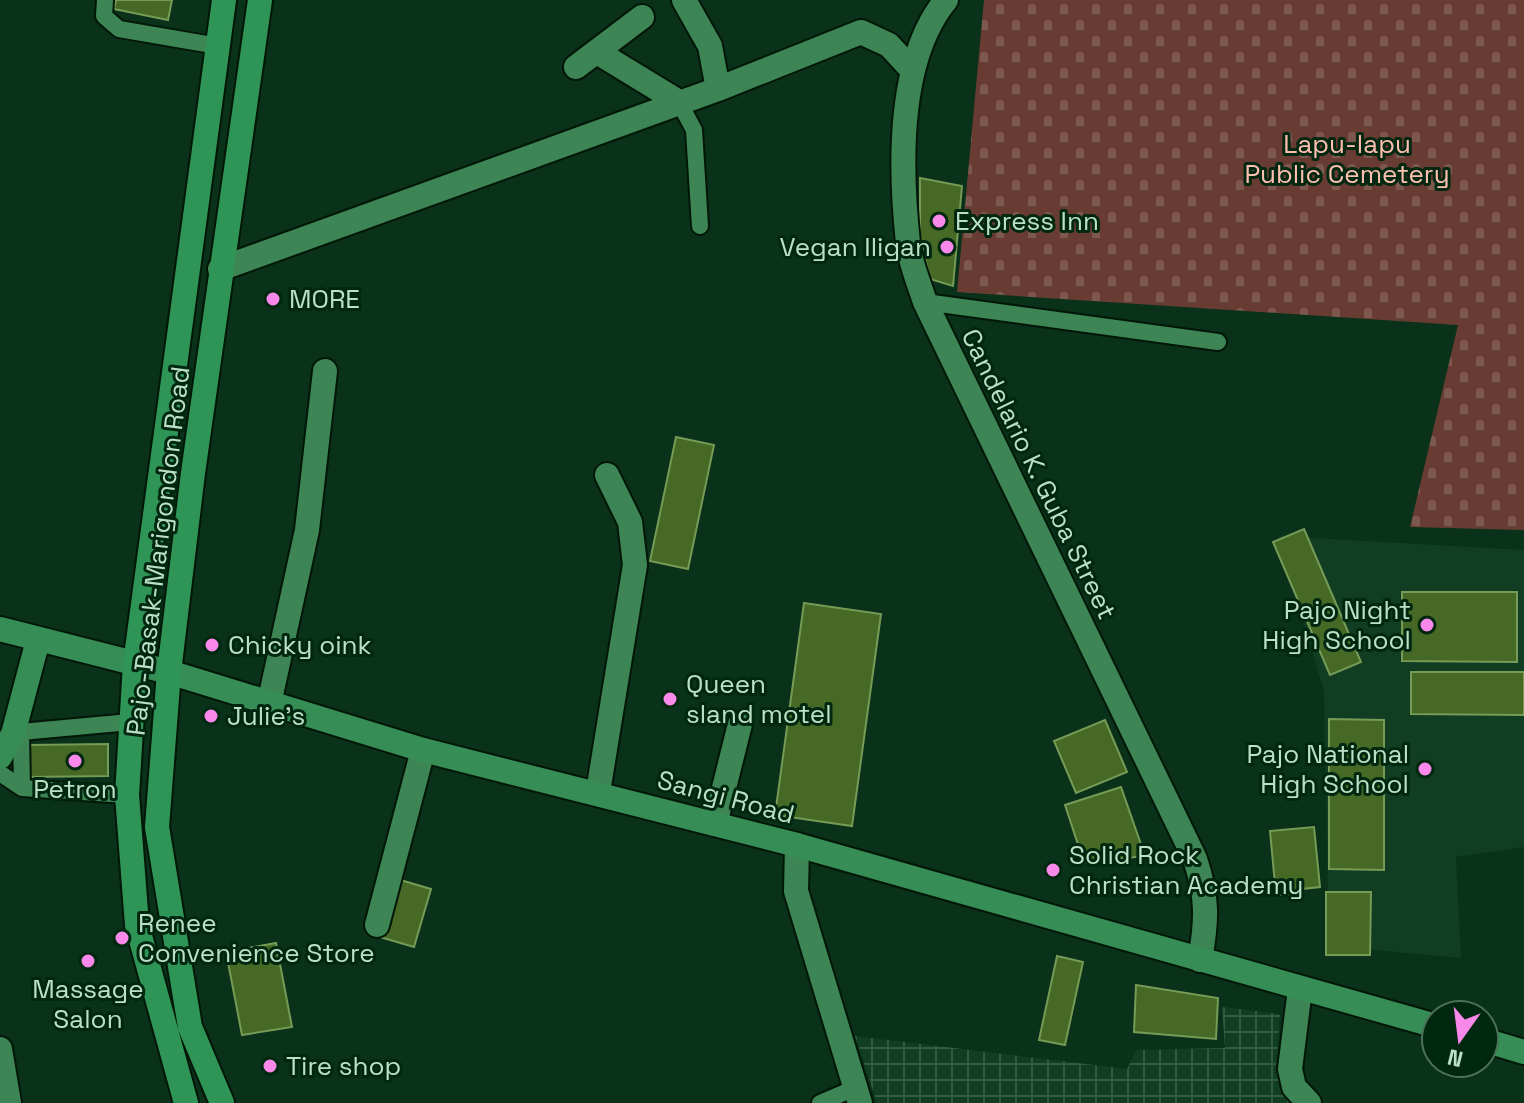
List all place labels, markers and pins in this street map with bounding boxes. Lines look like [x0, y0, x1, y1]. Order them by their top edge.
place label: Express Inn [955, 204, 1099, 238]
marker: Express Inn [930, 212, 948, 230]
place label: Vegan Iligan [780, 230, 931, 264]
marker: Vegan Iligan [938, 238, 956, 256]
place label: MORE [289, 282, 360, 316]
marker: MORE [264, 290, 282, 308]
place label: Pajo Night High School [1262, 593, 1411, 657]
marker: Pajo Night High School [1418, 616, 1436, 634]
place label: Chicky oink [228, 628, 372, 662]
marker: Chicky oink [203, 636, 221, 654]
place label: Queen sland motel [686, 667, 832, 731]
marker: Queen sland motel [661, 690, 679, 708]
place label: Julie's [227, 699, 305, 733]
marker: Julie's [202, 707, 220, 725]
place label: Pajo National High School [1247, 737, 1409, 801]
marker: Petron [66, 752, 84, 770]
marker: Pajo National High School [1416, 760, 1434, 778]
place label: Petron [33, 772, 117, 806]
place label: Solid Rock Christian Academy [1069, 838, 1303, 902]
marker: Solid Rock Christian Academy [1044, 861, 1062, 879]
place label: Renee Convenience Store [138, 906, 375, 970]
marker: Renee Convenience Store [113, 929, 131, 947]
marker: Massage Salon [79, 952, 97, 970]
place label: Massage Salon [32, 972, 144, 1036]
place label: Tire shop [286, 1049, 401, 1083]
marker: Tire shop [261, 1057, 279, 1075]

